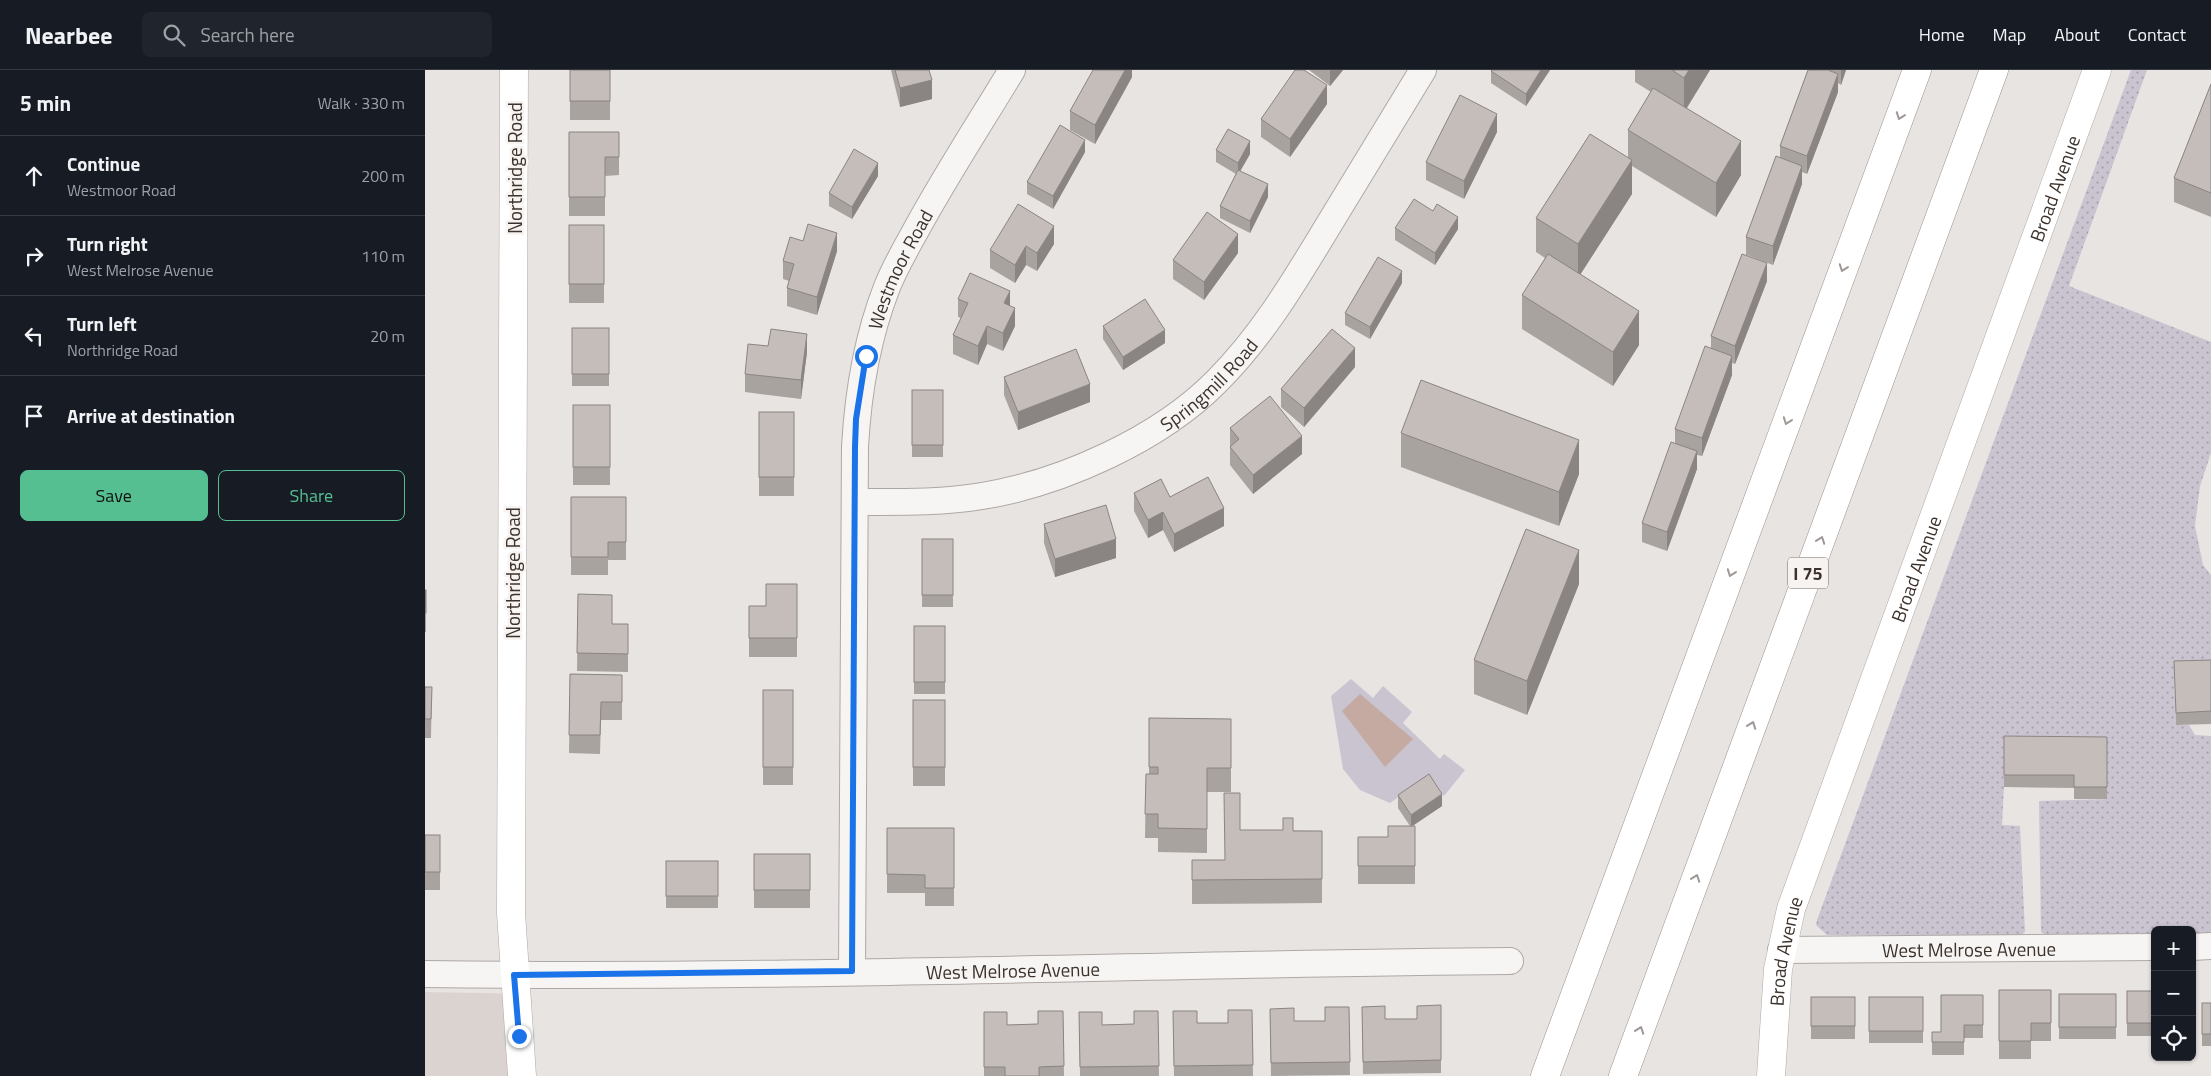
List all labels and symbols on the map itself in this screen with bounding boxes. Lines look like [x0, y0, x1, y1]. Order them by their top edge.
street label: Northridge Road [500, 102, 529, 234]
one-way arrow [1896, 111, 1906, 120]
street label: Broad Avenue [2021, 131, 2087, 245]
street label: Westmoor Road [859, 204, 939, 332]
one-way arrow [1839, 263, 1850, 272]
street label: Springmill Road [1153, 331, 1264, 438]
route start [855, 345, 878, 368]
one-way arrow [1783, 416, 1793, 424]
street label: Northridge Road [498, 507, 527, 639]
street label: Broad Avenue [1882, 511, 1948, 626]
one-way arrow [1815, 536, 1825, 545]
road number: I 75 [1788, 558, 1828, 588]
one-way arrow [1727, 568, 1737, 577]
one-way arrow [1746, 722, 1756, 730]
one-way arrow [1690, 874, 1700, 883]
street label: Broad Avenue [1761, 892, 1809, 1007]
street label: West Melrose Avenue [1882, 933, 2056, 964]
street label: West Melrose Avenue [926, 953, 1100, 986]
route end [508, 1025, 531, 1048]
one-way arrow [1634, 1026, 1644, 1035]

